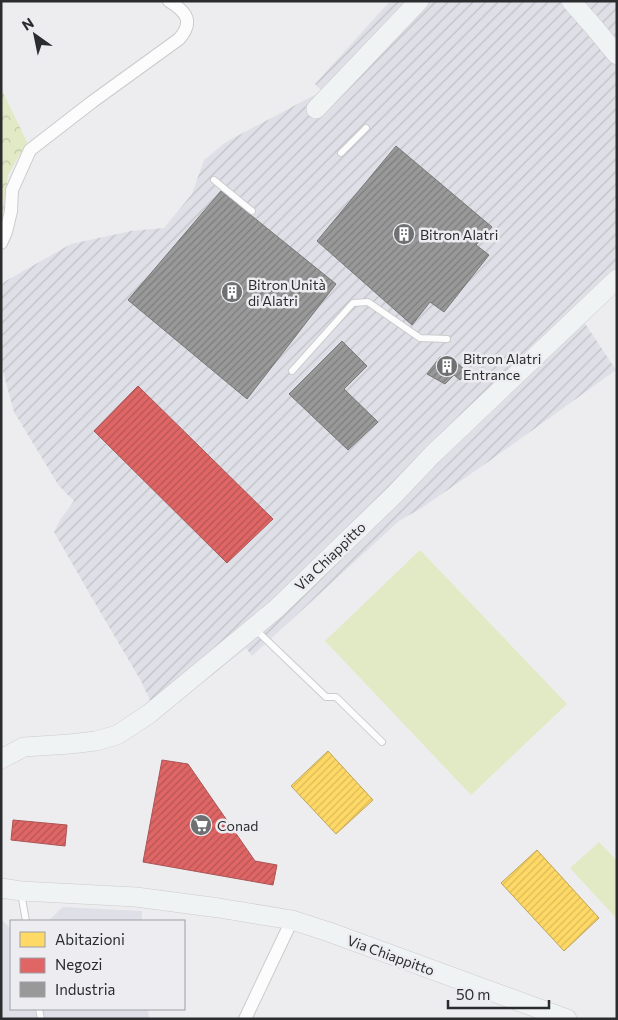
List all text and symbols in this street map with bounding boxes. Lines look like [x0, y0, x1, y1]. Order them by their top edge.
north arrow [10, 10, 60, 60]
text: N [19, 14, 37, 34]
building icon: Bitron Alatri [392, 222, 416, 246]
place label: Bitron Alatri [420, 226, 498, 243]
place label: Bitron Unità di Alatri [248, 276, 326, 309]
building icon: Bitron Unità di Alatri [220, 280, 244, 304]
place label: Bitron Alatri Entrance [463, 350, 541, 383]
building icon: Bitron Alatri Entrance [435, 354, 459, 378]
street label: Via Chiappitto [291, 518, 369, 594]
supermarket icon: Conad [189, 813, 213, 837]
place label: Conad [217, 817, 258, 834]
legend [10, 920, 185, 1010]
text: Abitazioni [55, 930, 125, 948]
street label: Via Chiappitto [345, 931, 437, 979]
text: Negozi [55, 955, 102, 973]
scale bar [448, 978, 549, 1010]
text: Industria [55, 980, 115, 998]
text: 50 m [456, 985, 490, 1003]

